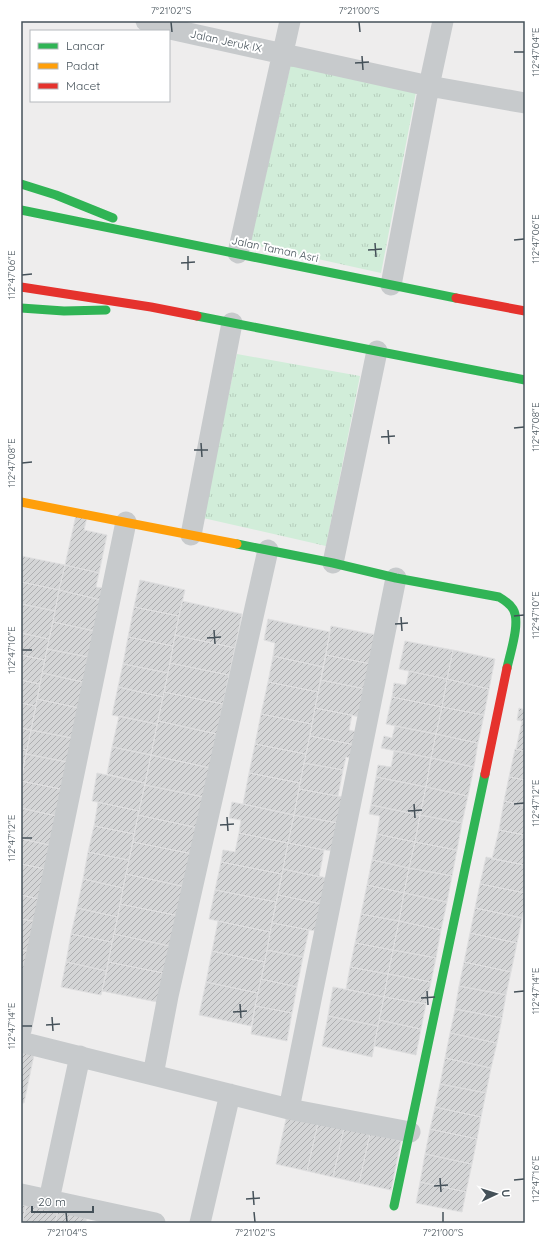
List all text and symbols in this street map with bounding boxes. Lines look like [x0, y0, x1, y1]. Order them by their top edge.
text: 7°21'02"S [151, 4, 192, 17]
text: 7°21'00"S [339, 4, 380, 17]
street label: Jalan Jeruk IX [189, 27, 263, 55]
text: 112°47'04"E [529, 27, 542, 77]
legend [30, 30, 170, 102]
text: Lancar [66, 38, 105, 53]
text: Padat [66, 58, 99, 73]
text: Macet [66, 78, 100, 93]
text: 112°47'06"E [529, 214, 542, 264]
street label: Jalan Taman Asri [230, 233, 320, 265]
text: 112°47'06"E [5, 250, 18, 300]
text: 112°47'08"E [529, 402, 542, 452]
text: 112°47'08"E [5, 438, 18, 488]
text: 112°47'10"E [529, 591, 542, 639]
text: 112°47'10"E [5, 626, 18, 674]
text: 112°47'12"E [529, 779, 542, 827]
text: 112°47'12"E [5, 814, 18, 862]
text: 112°47'14"E [529, 967, 542, 1014]
text: 112°47'14"E [5, 1002, 18, 1049]
text: 112°47'16"E [529, 1155, 542, 1202]
north arrow [476, 1174, 516, 1214]
scale bar [32, 1188, 93, 1214]
text: U [499, 1189, 513, 1198]
text: 20 m [38, 1194, 66, 1209]
text: 7°21'04"S [47, 1226, 88, 1239]
text: 7°21'02"S [235, 1226, 276, 1239]
text: 7°21'00"S [423, 1226, 464, 1239]

